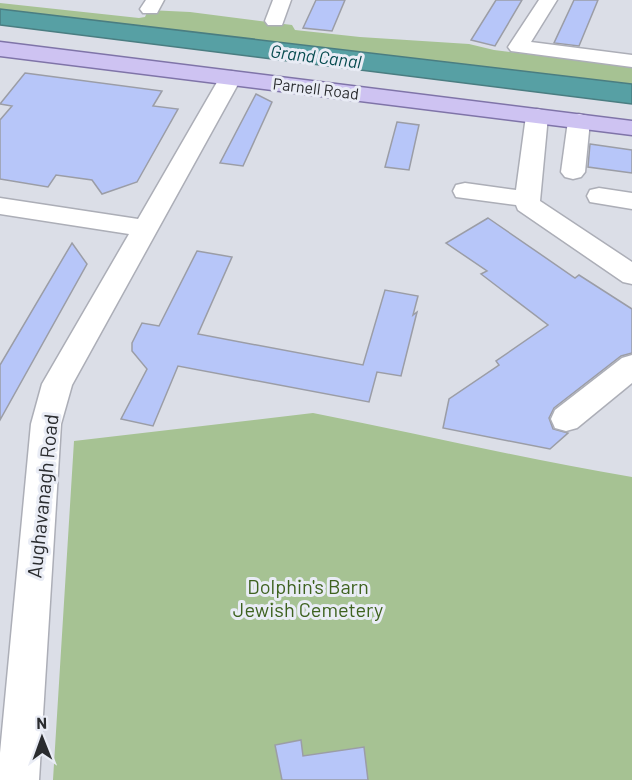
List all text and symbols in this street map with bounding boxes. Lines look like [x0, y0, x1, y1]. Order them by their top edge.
water label: Grand Canal [269, 40, 363, 72]
street label: Parnell Road [272, 73, 360, 103]
street label: Aughavanagh Road [21, 413, 63, 579]
park label: Dolphin's Barn Jewish Cemetery [233, 574, 383, 621]
north arrow [12, 708, 72, 768]
text: N [36, 713, 47, 732]

